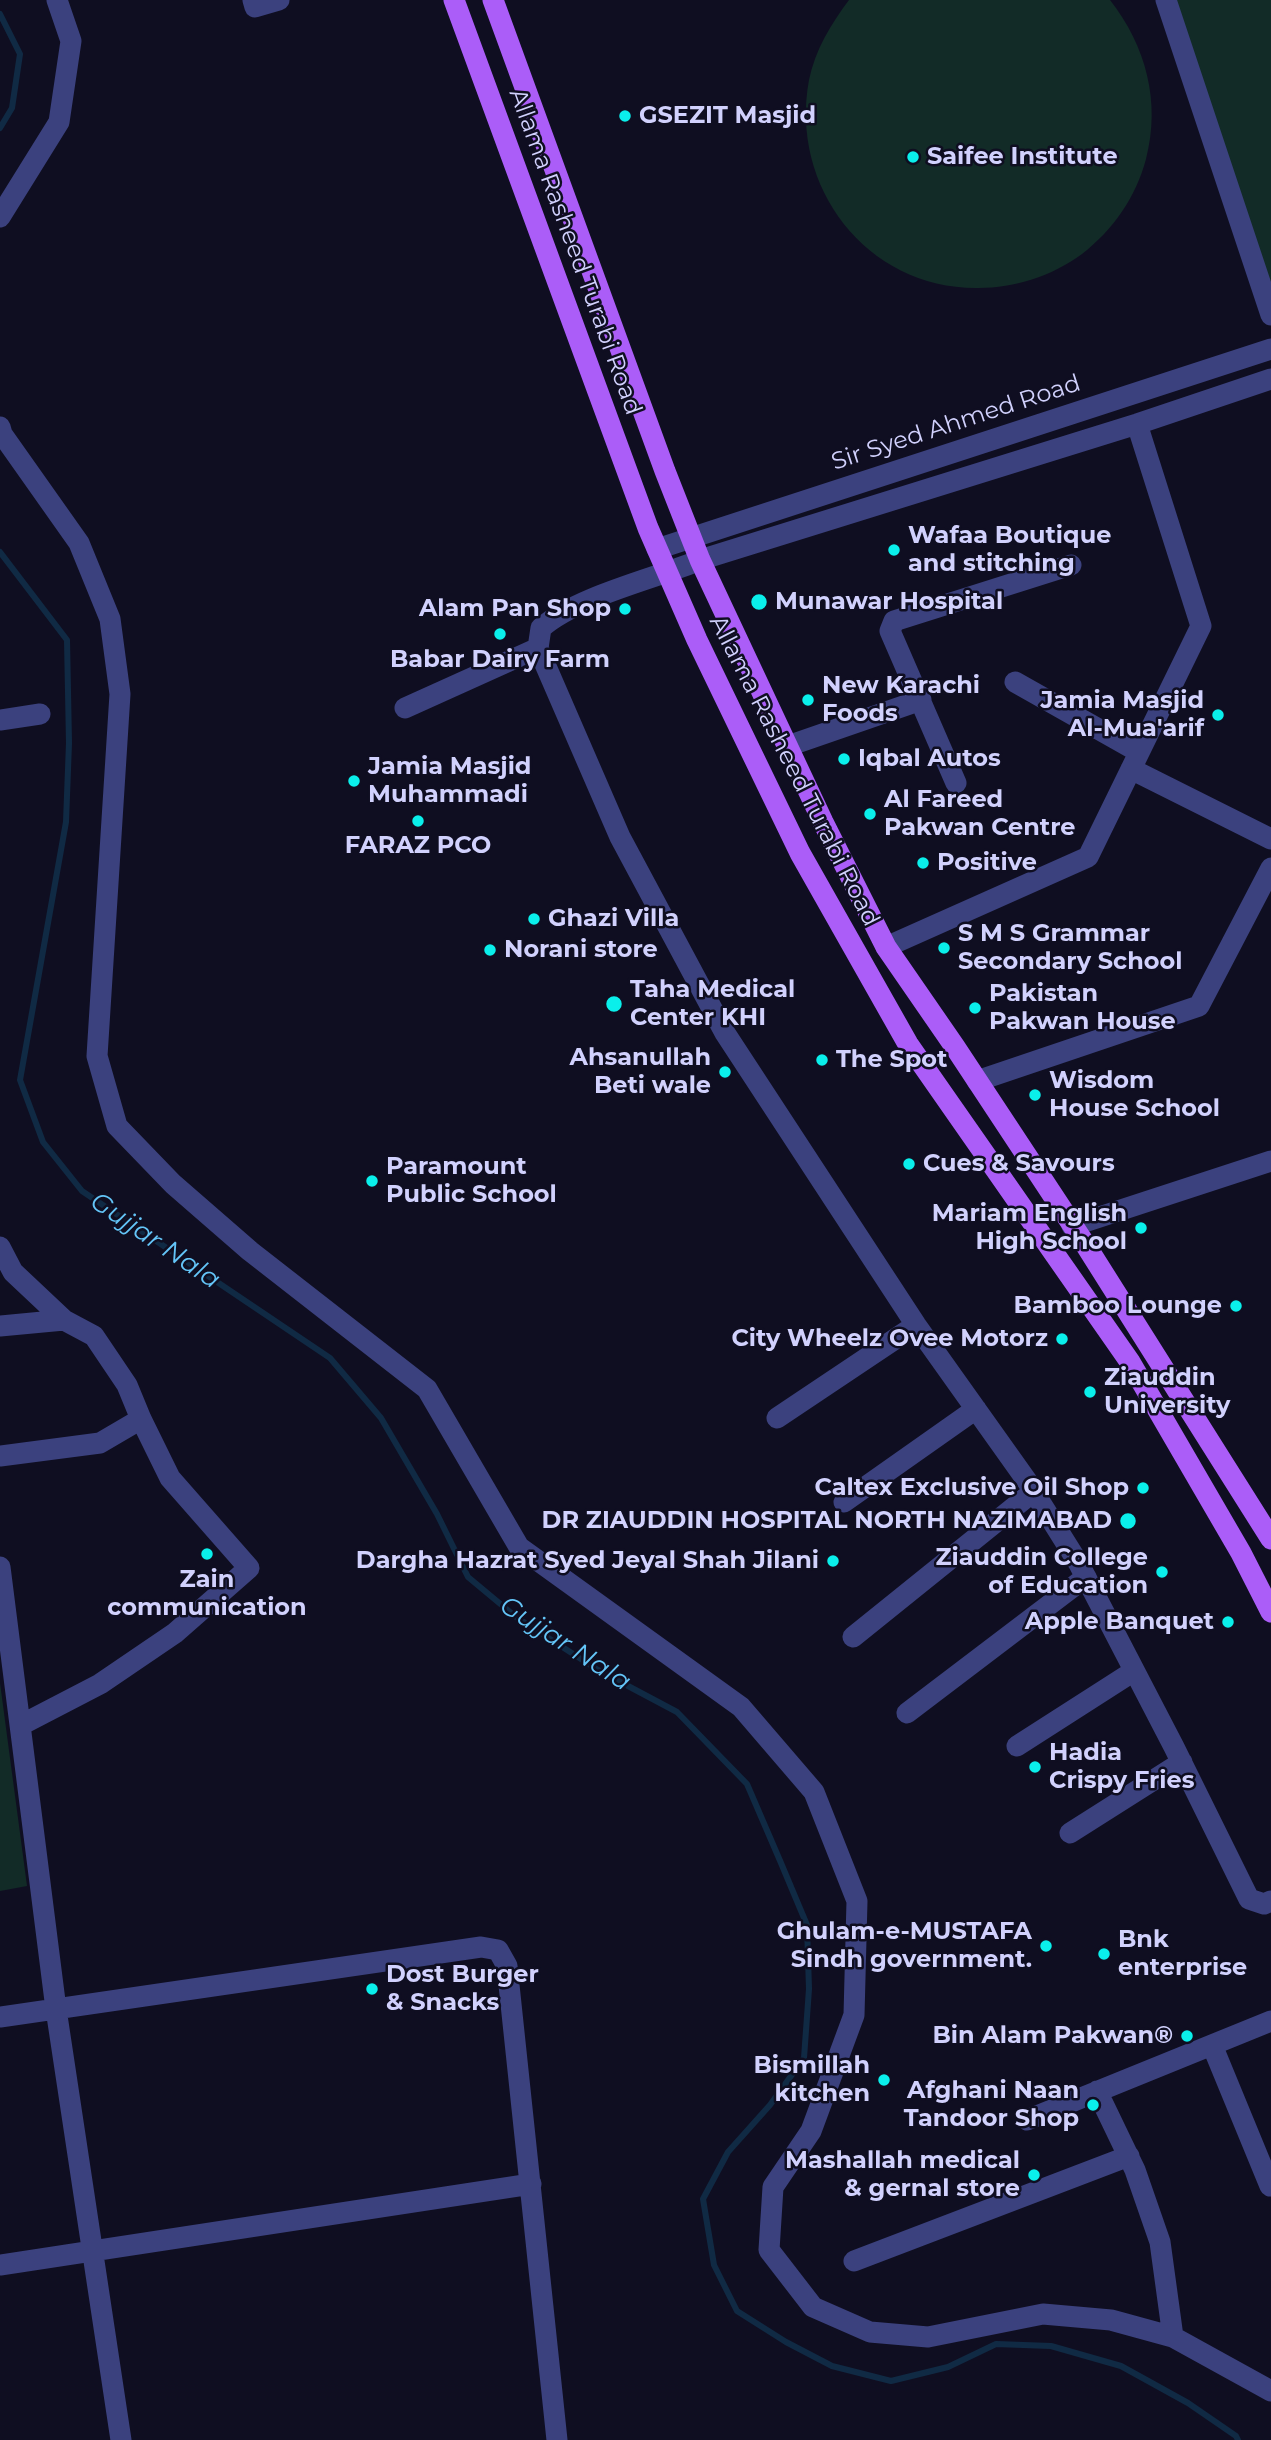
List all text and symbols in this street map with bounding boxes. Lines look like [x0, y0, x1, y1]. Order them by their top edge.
street label: Allama Rasheed Turabi Road [502, 85, 648, 419]
place label: GSEZIT Masjid [639, 102, 816, 130]
marker: GSEZIT Masjid [617, 108, 633, 124]
place label: Saifee Institute [927, 143, 1118, 171]
marker: Saifee Institute [905, 149, 921, 165]
street label: Sir Syed Ahmed Road [828, 369, 1084, 477]
place label: Wafaa Boutique and stitching [908, 522, 1111, 578]
marker: Wafaa Boutique and stitching [886, 542, 902, 558]
place label: Munawar Hospital [775, 588, 1003, 616]
marker: Munawar Hospital [749, 592, 769, 612]
place label: Alam Pan Shop [419, 595, 611, 623]
marker: Alam Pan Shop [617, 601, 633, 617]
street label: Allama Rasheed Turabi Road [703, 611, 885, 931]
marker: Babar Dairy Farm [492, 626, 508, 642]
place label: Babar Dairy Farm [390, 646, 610, 674]
place label: New Karachi Foods [822, 672, 980, 728]
place label: Jamia Masjid Al-Mua'arif [1041, 687, 1204, 743]
marker: New Karachi Foods [800, 692, 816, 708]
marker: Jamia Masjid Al-Mua'arif [1210, 707, 1226, 723]
place label: Iqbal Autos [858, 745, 1001, 773]
marker: Iqbal Autos [836, 751, 852, 767]
place label: Jamia Masjid Muhammadi [368, 753, 531, 809]
marker: Jamia Masjid Muhammadi [346, 773, 362, 789]
place label: Al Fareed Pakwan Centre [884, 786, 1076, 842]
marker: Al Fareed Pakwan Centre [862, 806, 878, 822]
marker: FARAZ PCO [410, 813, 426, 829]
place label: FARAZ PCO [345, 832, 491, 860]
place label: Positive [937, 849, 1037, 877]
marker: Positive [915, 855, 931, 871]
place label: Ghazi Villa [548, 905, 679, 933]
marker: Ghazi Villa [526, 911, 542, 927]
place label: S M S Grammar Secondary School [958, 920, 1183, 976]
place label: Norani store [504, 936, 658, 964]
marker: S M S Grammar Secondary School [936, 940, 952, 956]
marker: Norani store [482, 942, 498, 958]
place label: Taha Medical Center KHI [630, 976, 795, 1032]
place label: Pakistan Pakwan House [989, 980, 1176, 1036]
marker: Taha Medical Center KHI [604, 994, 624, 1014]
marker: Pakistan Pakwan House [967, 1000, 983, 1016]
place label: Ahsanullah Beti wale [570, 1044, 711, 1100]
place label: The Spot [836, 1046, 947, 1074]
marker: The Spot [814, 1052, 830, 1068]
marker: Ahsanullah Beti wale [717, 1064, 733, 1080]
place label: Wisdom House School [1049, 1067, 1220, 1123]
marker: Wisdom House School [1027, 1087, 1043, 1103]
place label: Cues & Savours [923, 1150, 1115, 1178]
place label: Paramount Public School [386, 1153, 557, 1209]
marker: Cues & Savours [901, 1156, 917, 1172]
marker: Paramount Public School [364, 1173, 380, 1189]
water label: Gujjar Nala [84, 1186, 226, 1296]
place label: Mariam English High School [932, 1200, 1127, 1256]
marker: Mariam English High School [1133, 1220, 1149, 1236]
place label: Bamboo Lounge [1014, 1292, 1222, 1320]
marker: Bamboo Lounge [1228, 1298, 1244, 1314]
place label: City Wheelz Ovee Motorz [731, 1325, 1048, 1353]
marker: City Wheelz Ovee Motorz [1054, 1331, 1070, 1347]
place label: Ziauddin University [1104, 1364, 1230, 1420]
marker: Ziauddin University [1082, 1384, 1098, 1400]
place label: Caltex Exclusive Oil Shop [814, 1474, 1129, 1502]
marker: Caltex Exclusive Oil Shop [1135, 1480, 1151, 1496]
place label: DR ZIAUDDIN HOSPITAL NORTH NAZIMABAD [542, 1507, 1112, 1535]
marker: DR ZIAUDDIN HOSPITAL NORTH NAZIMABAD [1118, 1511, 1138, 1531]
place label: Ziauddin College of Education [935, 1544, 1148, 1600]
marker: Zain communication [199, 1546, 215, 1562]
place label: Dargha Hazrat Syed Jeyal Shah Jilani [356, 1547, 819, 1575]
marker: Dargha Hazrat Syed Jeyal Shah Jilani [825, 1553, 841, 1569]
marker: Ziauddin College of Education [1154, 1564, 1170, 1580]
place label: Zain communication [107, 1566, 307, 1622]
water label: Gujjar Nala [494, 1590, 636, 1698]
place label: Apple Banquet [1025, 1608, 1214, 1636]
marker: Apple Banquet [1220, 1614, 1236, 1630]
place label: Hadia Crispy Fries [1049, 1739, 1194, 1795]
marker: Hadia Crispy Fries [1027, 1759, 1043, 1775]
place label: Ghulam-e-MUSTAFA Sindh government. [777, 1918, 1032, 1974]
place label: Bnk enterprise [1118, 1926, 1247, 1982]
marker: Ghulam-e-MUSTAFA Sindh government. [1038, 1938, 1054, 1954]
marker: Bnk enterprise [1096, 1946, 1112, 1962]
place label: Dost Burger & Snacks [386, 1961, 539, 2017]
marker: Dost Burger & Snacks [364, 1981, 380, 1997]
place label: Bin Alam Pakwan® [932, 2022, 1173, 2050]
marker: Bin Alam Pakwan® [1179, 2028, 1195, 2044]
place label: Bismillah kitchen [753, 2052, 870, 2108]
marker: Bismillah kitchen [876, 2072, 892, 2088]
place label: Afghani Naan Tandoor Shop [904, 2077, 1079, 2133]
marker: Afghani Naan Tandoor Shop [1085, 2097, 1101, 2113]
place label: Mashallah medical & gernal store [785, 2147, 1020, 2203]
marker: Mashallah medical & gernal store [1026, 2167, 1042, 2183]

